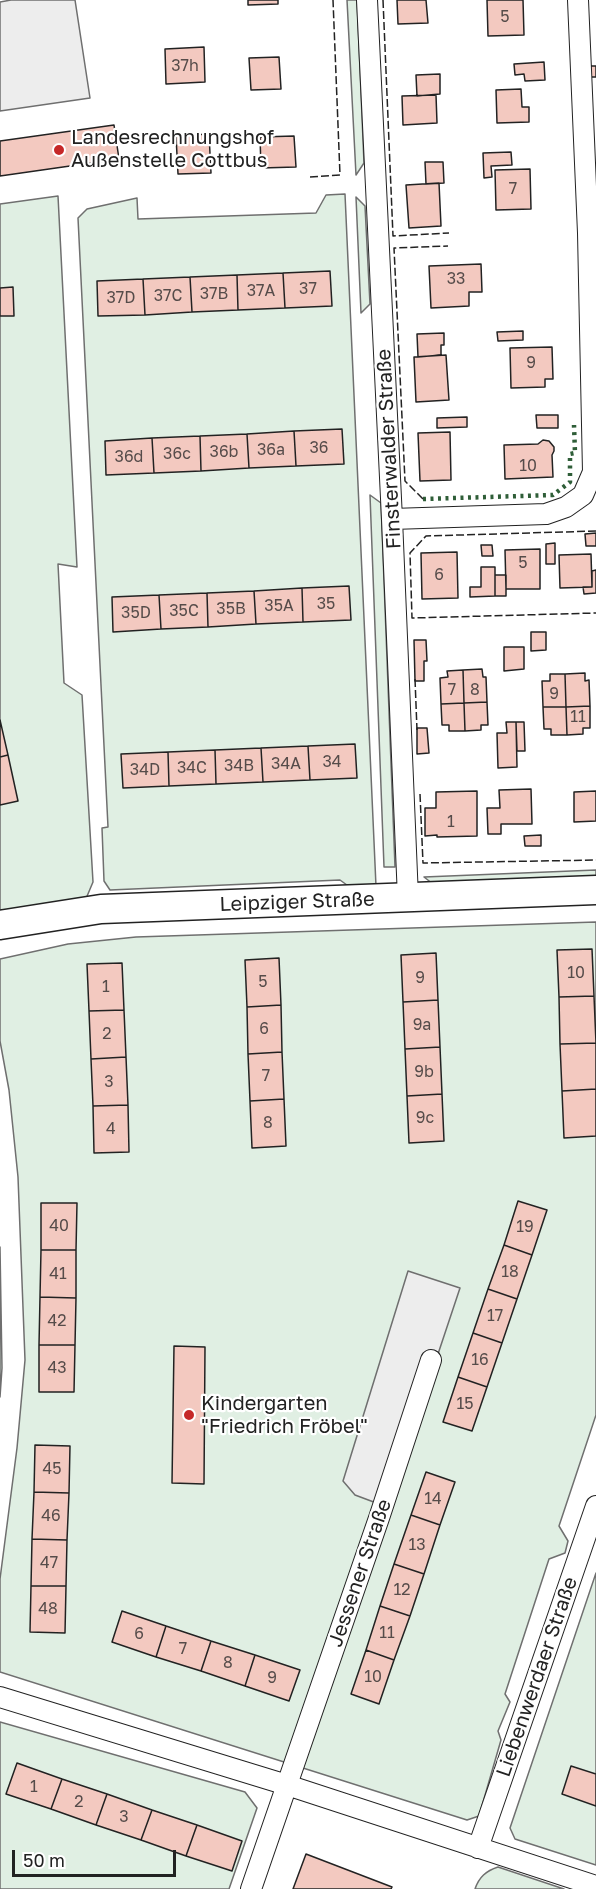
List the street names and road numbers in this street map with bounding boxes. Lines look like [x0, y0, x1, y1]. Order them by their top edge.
street label: Finsterwalder Straße [372, 348, 406, 550]
street label: Leipziger Straße [219, 887, 375, 917]
street label: Jessener Straße [323, 1496, 397, 1650]
street label: Liebenwerdaer Straße [491, 1574, 583, 1780]

